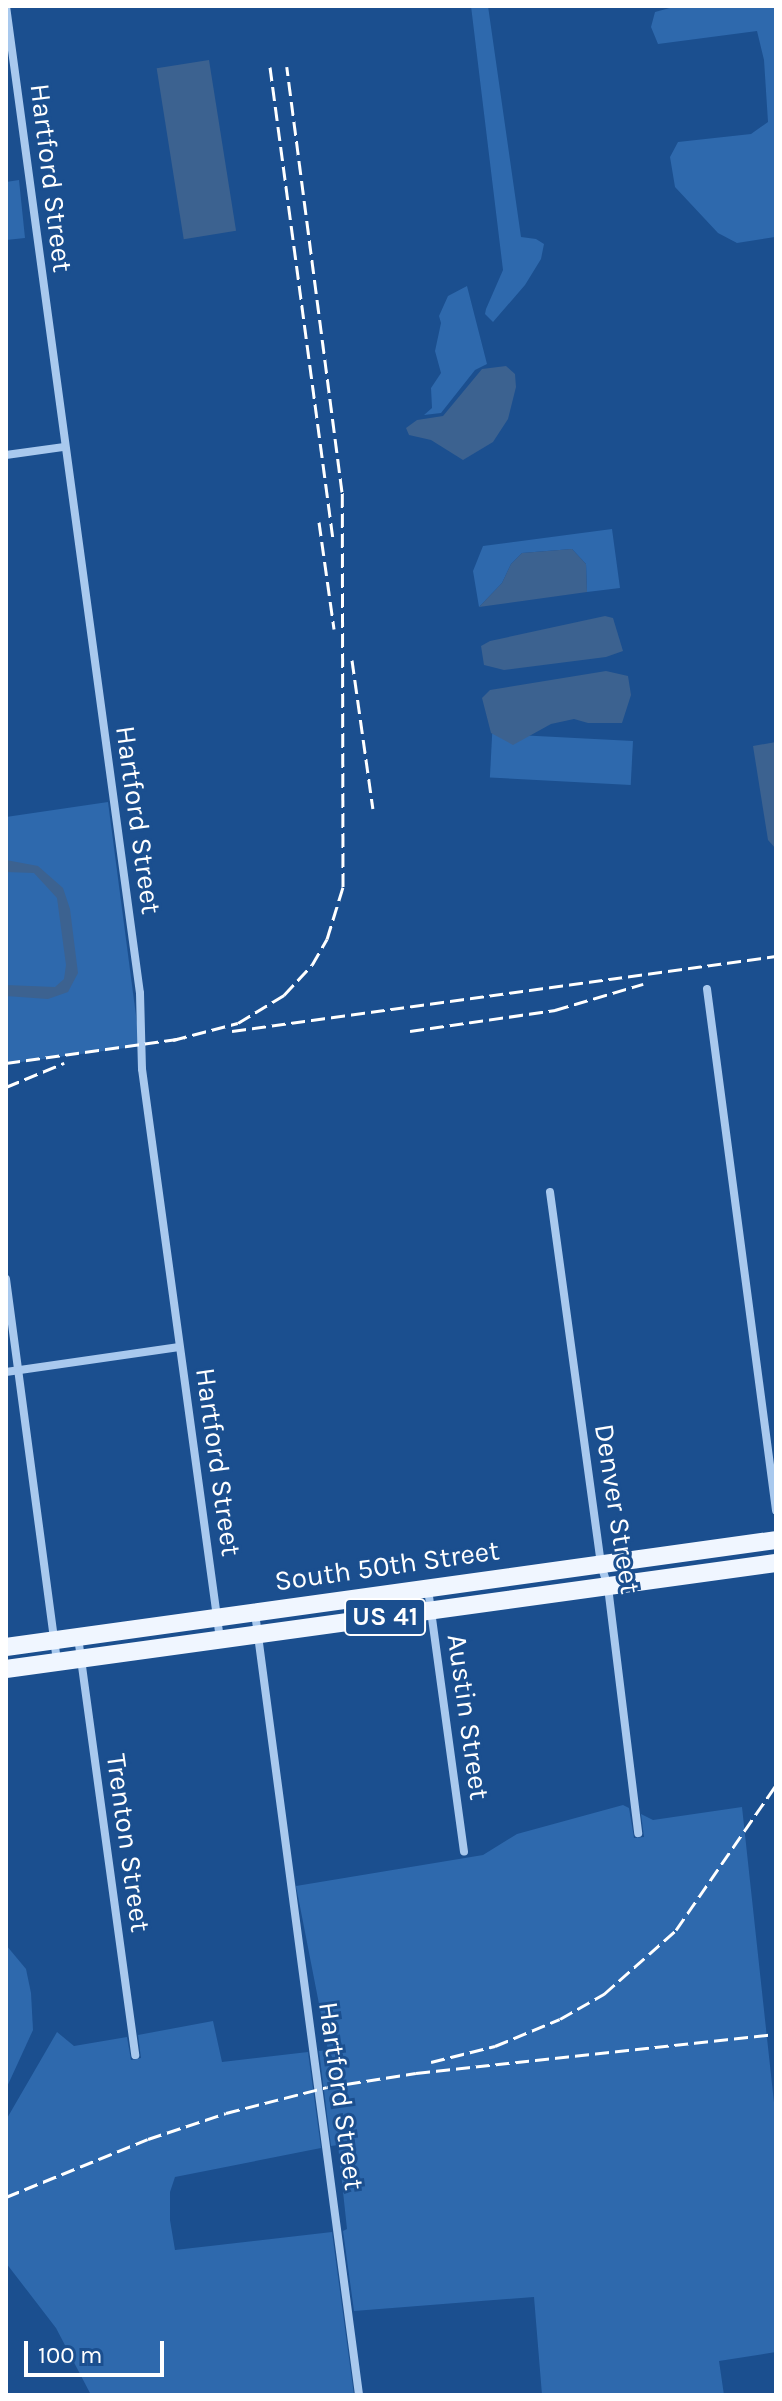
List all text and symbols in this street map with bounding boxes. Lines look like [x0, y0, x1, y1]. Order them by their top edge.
street label: Hartford Street [23, 82, 79, 274]
street label: Hartford Street [108, 724, 168, 916]
street label: Hartford Street [188, 1366, 248, 1558]
street label: Denver Street [587, 1422, 647, 1596]
street label: South 50th Street [272, 1534, 502, 1598]
road number: US 41 [343, 1595, 427, 1639]
street label: Austin Street [440, 1632, 496, 1802]
street label: Trenton Street [99, 1752, 157, 1934]
street label: Hartford Street [311, 2000, 371, 2192]
scale bar [28, 2325, 168, 2375]
text: 100 m [38, 2341, 103, 2369]

